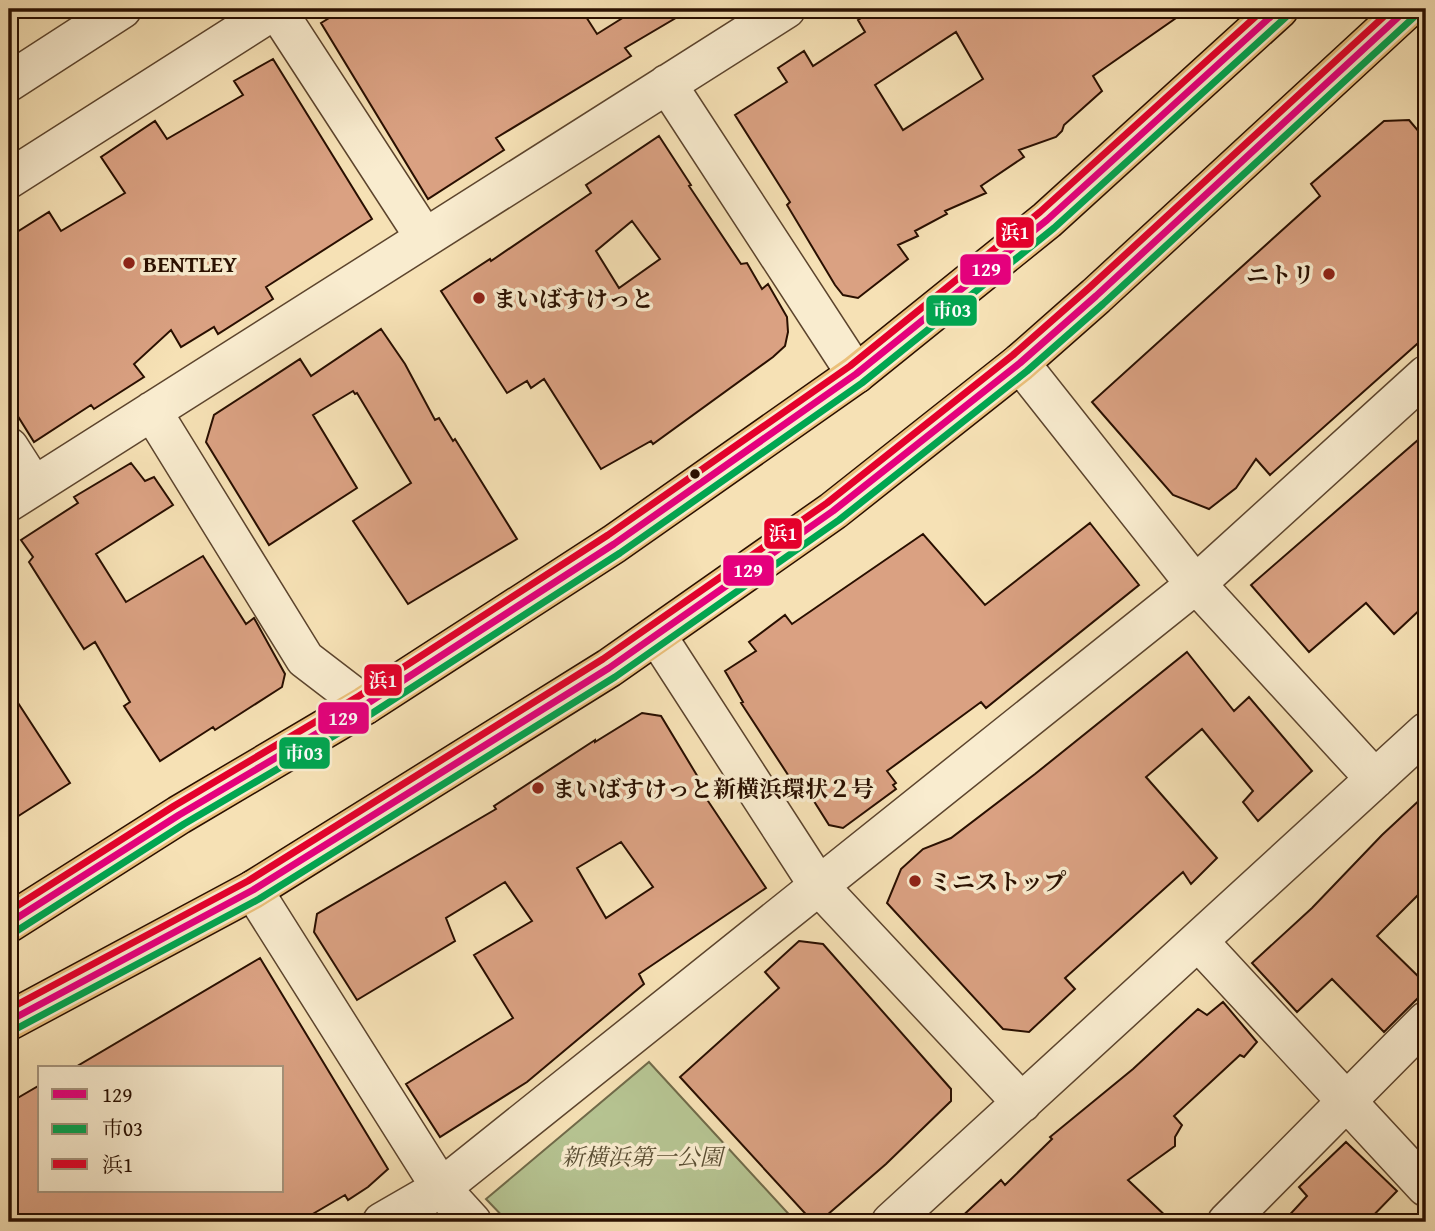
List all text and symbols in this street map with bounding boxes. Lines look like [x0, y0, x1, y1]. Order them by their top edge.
line badge: 浜1 [995, 216, 1035, 249]
text: 浜1 [1001, 218, 1029, 246]
place label: BENTLEY [143, 247, 237, 280]
line badge: 129 [959, 253, 1012, 286]
marker: BENTLEY [121, 255, 137, 271]
text: 129 [971, 255, 1001, 283]
place label: ニトリ [1246, 258, 1315, 291]
marker: ニトリ [1321, 266, 1337, 282]
place label: まいばすけっと [493, 282, 654, 315]
marker: まいばすけっと [471, 290, 487, 306]
line badge: 市03 [925, 294, 978, 327]
text: 市03 [933, 296, 971, 324]
unlabelled marker [688, 467, 702, 481]
line badge: 浜1 [763, 517, 803, 550]
text: 浜1 [769, 519, 797, 547]
line badge: 129 [722, 554, 775, 587]
text: 129 [733, 556, 763, 584]
line badge: 浜1 [363, 663, 403, 697]
text: 浜1 [369, 666, 397, 694]
line badge: 129 [317, 701, 370, 735]
text: 129 [328, 704, 358, 732]
line badge: 市03 [278, 736, 331, 770]
text: 市03 [285, 739, 323, 767]
place label: まいばすけっと新横浜環状２号 [552, 772, 874, 805]
marker: まいばすけっと新横浜環状２号 [530, 780, 546, 796]
place label: ミニストップ [929, 865, 1066, 898]
marker: ミニストップ [907, 873, 923, 889]
legend [38, 1066, 284, 1192]
text: 129 [102, 1079, 132, 1110]
text: 市03 [102, 1113, 143, 1144]
park label: 新横浜第一公園 [562, 1140, 727, 1173]
text: 浜1 [102, 1149, 133, 1180]

